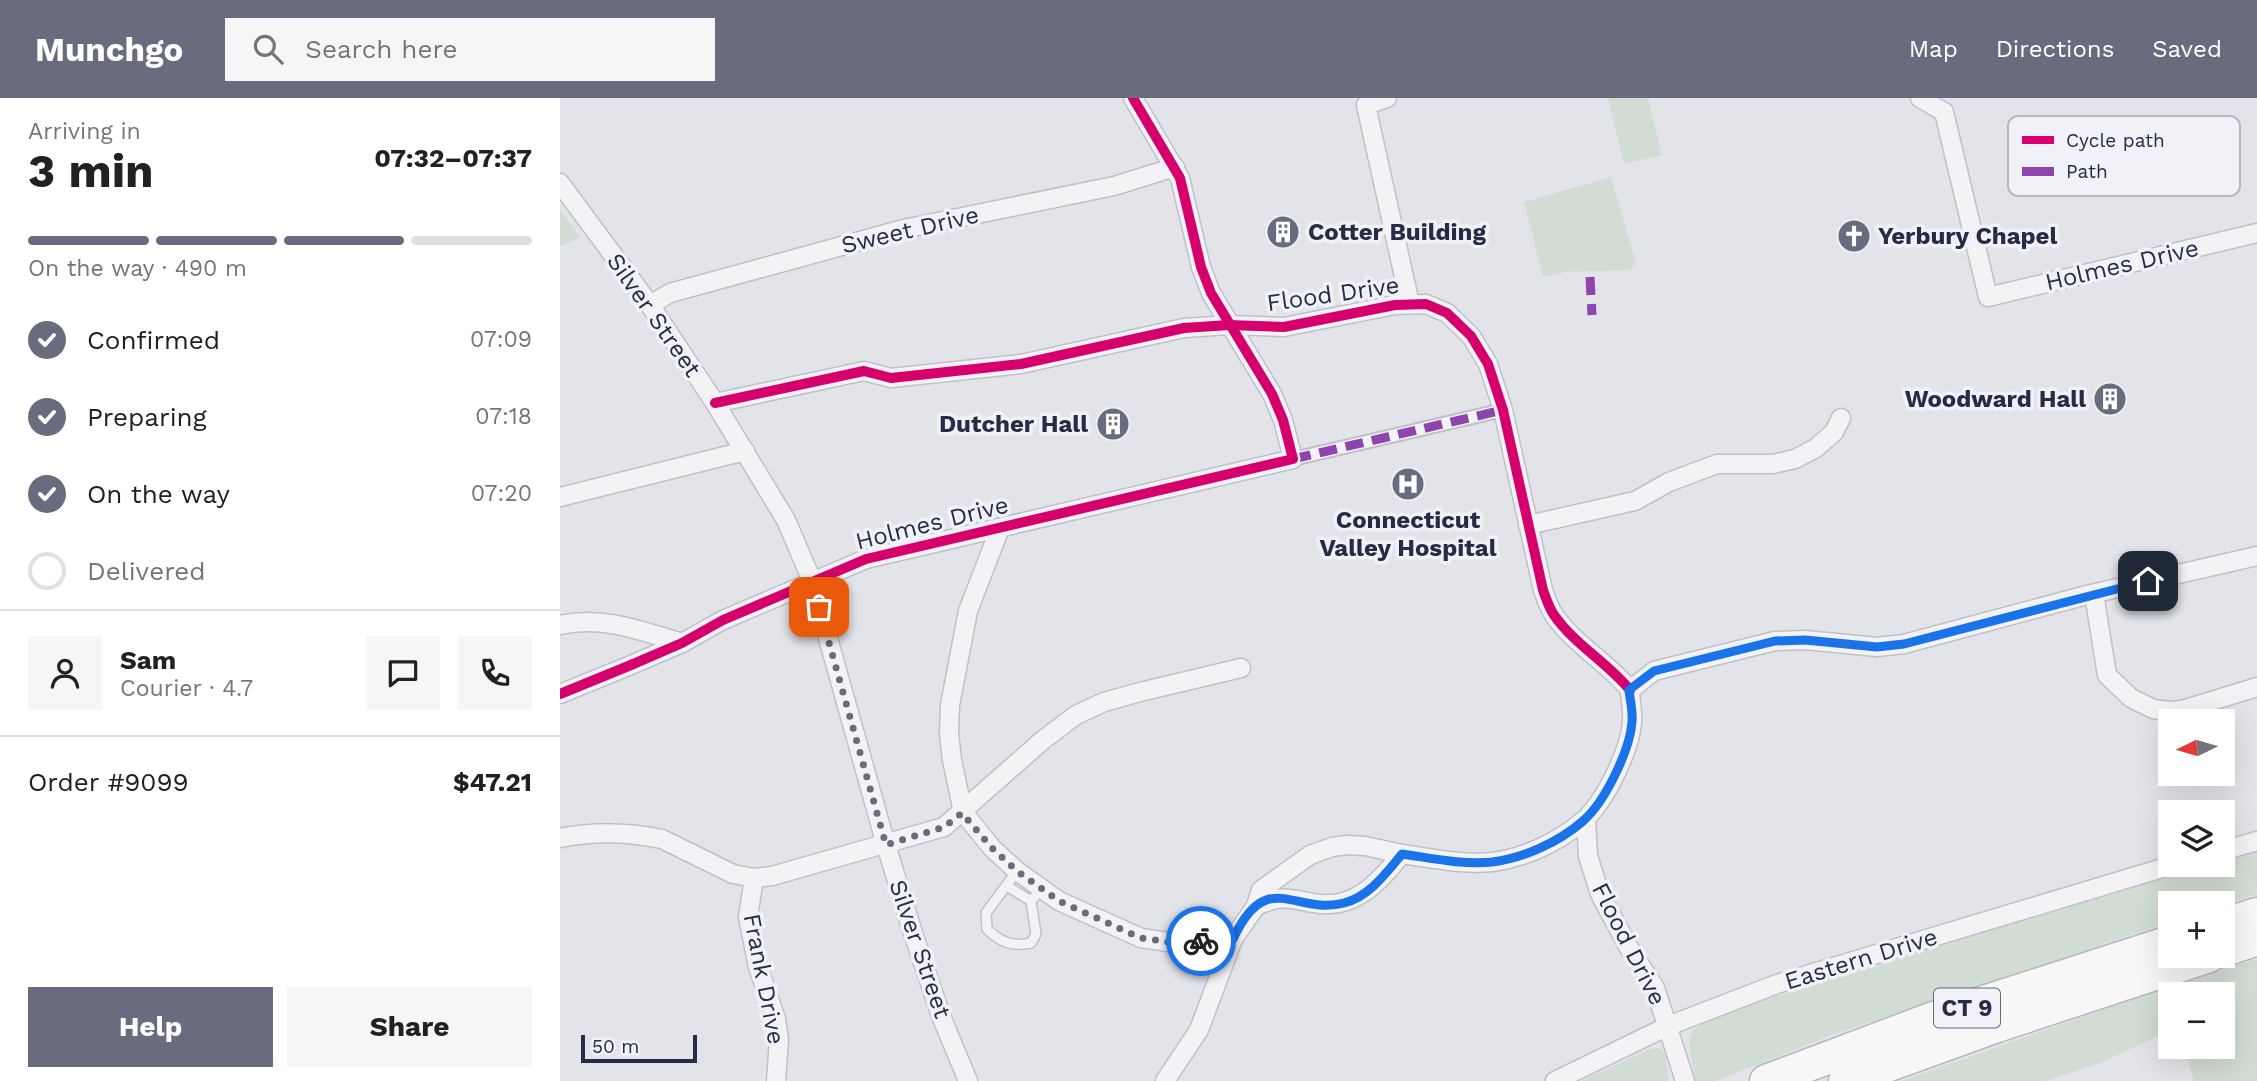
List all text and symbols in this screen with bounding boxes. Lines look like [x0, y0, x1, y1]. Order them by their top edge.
search box [225, 18, 715, 81]
text: Munchgo [35, 30, 183, 69]
icon: search [249, 30, 287, 68]
text: Search here [305, 34, 458, 64]
text: Map [1909, 35, 1958, 63]
text: Directions [1996, 35, 2114, 63]
text: Saved [2152, 35, 2222, 63]
legend [2008, 116, 2240, 196]
text: Arriving in [28, 118, 141, 145]
text: Cycle path [2066, 129, 2165, 152]
text: 07:32–07:37 [374, 143, 532, 173]
text: 3 min [28, 144, 154, 198]
text: Path [2066, 160, 2108, 183]
street label: Sweet Drive [838, 201, 982, 259]
building icon: Cotter Building [1264, 213, 1302, 251]
church icon: Yerbury Chapel [1835, 217, 1873, 255]
place label: Cotter Building [1308, 218, 1486, 246]
place label: Yerbury Chapel [1878, 222, 2058, 250]
street label: Holmes Drive [2043, 234, 2201, 296]
street label: Silver Street [601, 248, 707, 382]
text: On the way · 490 m [28, 255, 247, 282]
street label: Flood Drive [1265, 271, 1401, 317]
icon: check [28, 321, 66, 359]
text: Confirmed [87, 325, 220, 355]
text: 07:09 [470, 326, 532, 353]
building icon: Woodward Hall [2091, 380, 2129, 418]
place label: Woodward Hall [1905, 385, 2086, 413]
icon: check [28, 398, 66, 436]
text: Preparing [87, 402, 207, 432]
text: 07:18 [475, 403, 532, 430]
building icon: Dutcher Hall [1094, 405, 1132, 443]
place label: Dutcher Hall [939, 410, 1088, 438]
hospital icon: Connecticut Valley Hospital [1389, 465, 1427, 503]
icon: check [28, 475, 66, 513]
text: On the way [87, 479, 230, 509]
text: 07:20 [471, 480, 532, 507]
street label: Holmes Drive [853, 490, 1011, 556]
place label: Connecticut Valley Hospital [1319, 506, 1497, 562]
pin [2118, 551, 2178, 611]
text: Delivered [87, 556, 206, 586]
icon: home [2129, 562, 2167, 600]
pin [789, 577, 849, 637]
icon: bag [800, 588, 838, 626]
button: person [28, 636, 102, 710]
button: chat [366, 636, 440, 710]
button: phone [458, 636, 532, 710]
text: Sam [120, 645, 176, 675]
text: Courier · 4.7 [120, 675, 253, 702]
north arrow [2158, 709, 2235, 786]
map controls [2158, 709, 2235, 1059]
text: Order #9099 [28, 767, 189, 797]
text: $47.21 [453, 767, 532, 797]
button: layers [2158, 800, 2235, 877]
street label: Silver Street [883, 876, 957, 1022]
street label: Flood Drive [1586, 878, 1672, 1010]
button: + [2158, 891, 2235, 968]
courier [1166, 906, 1236, 976]
street label: Frank Drive [738, 911, 790, 1047]
icon: bike [1182, 922, 1220, 960]
street label: Eastern Drive [1781, 923, 1941, 995]
button: − [2158, 982, 2235, 1059]
button: Help [28, 987, 273, 1067]
button: Share [287, 987, 532, 1067]
road number: CT 9 [1934, 988, 2000, 1028]
scale bar [581, 1032, 696, 1064]
text: 50 m [592, 1035, 639, 1058]

